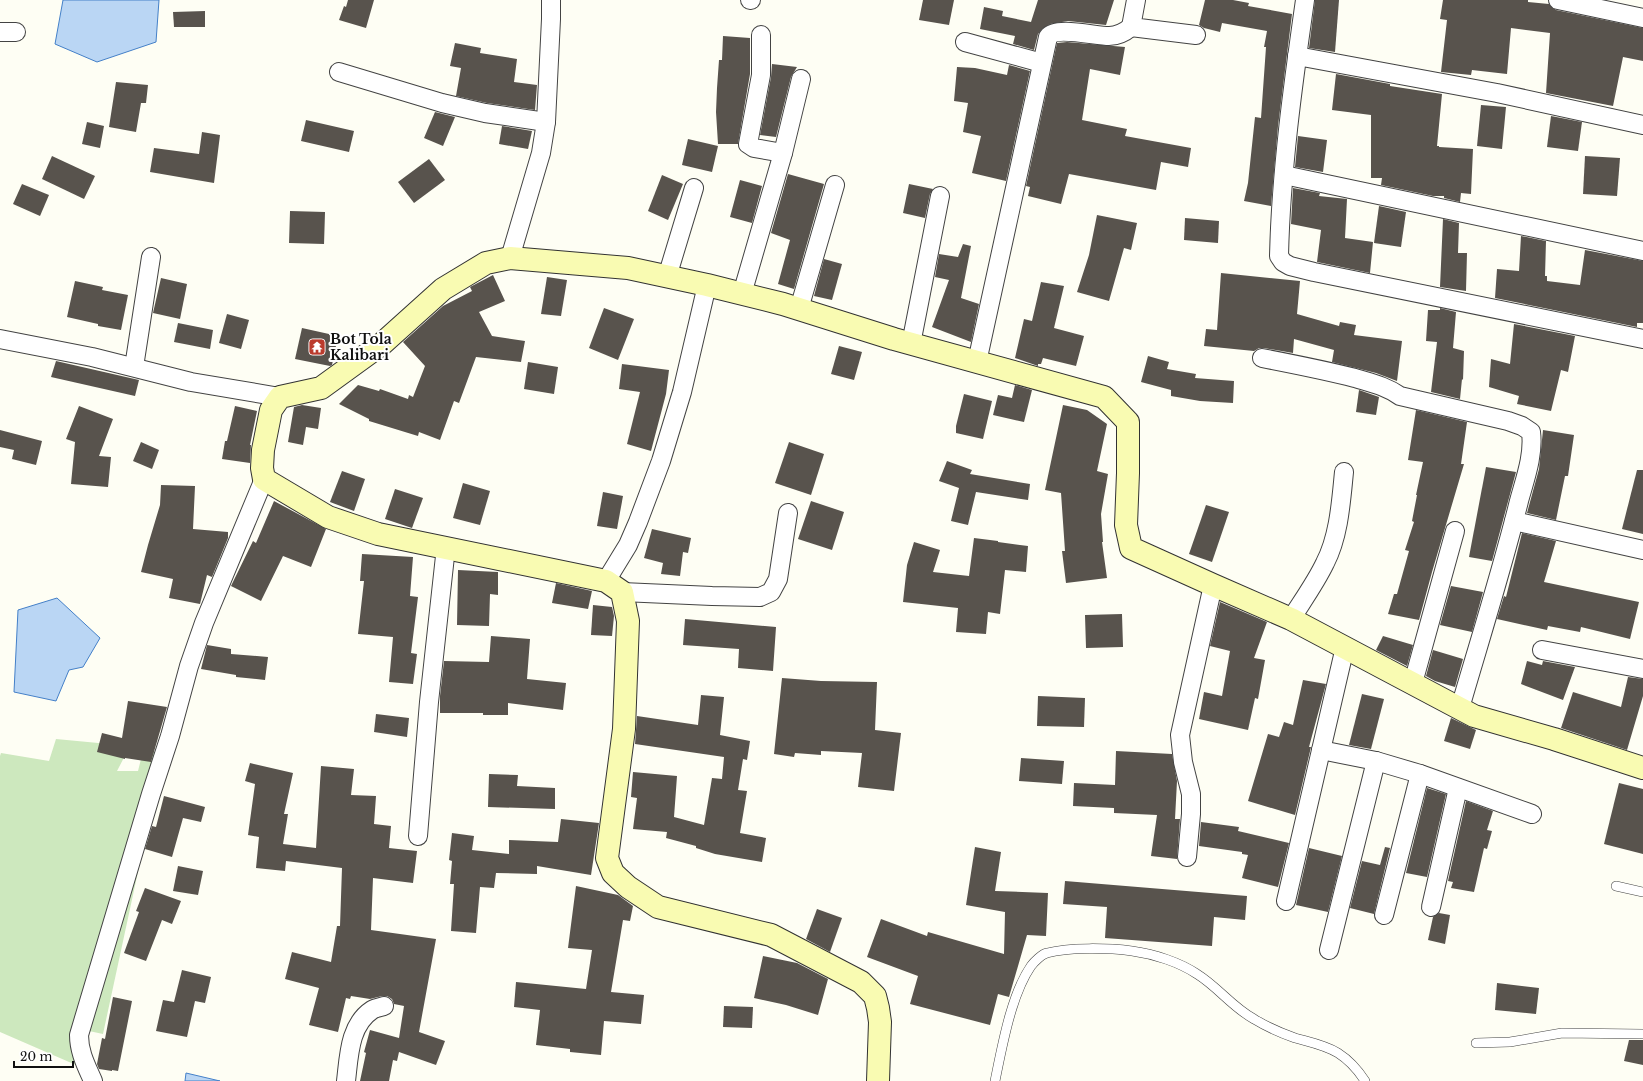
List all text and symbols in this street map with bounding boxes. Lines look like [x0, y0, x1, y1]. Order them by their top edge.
place label: Bot Tola Kalibari [330, 330, 392, 364]
temple icon: Bot Tola Kalibari [307, 337, 327, 357]
scale bar [14, 1043, 73, 1069]
text: 20 m [20, 1049, 52, 1064]

